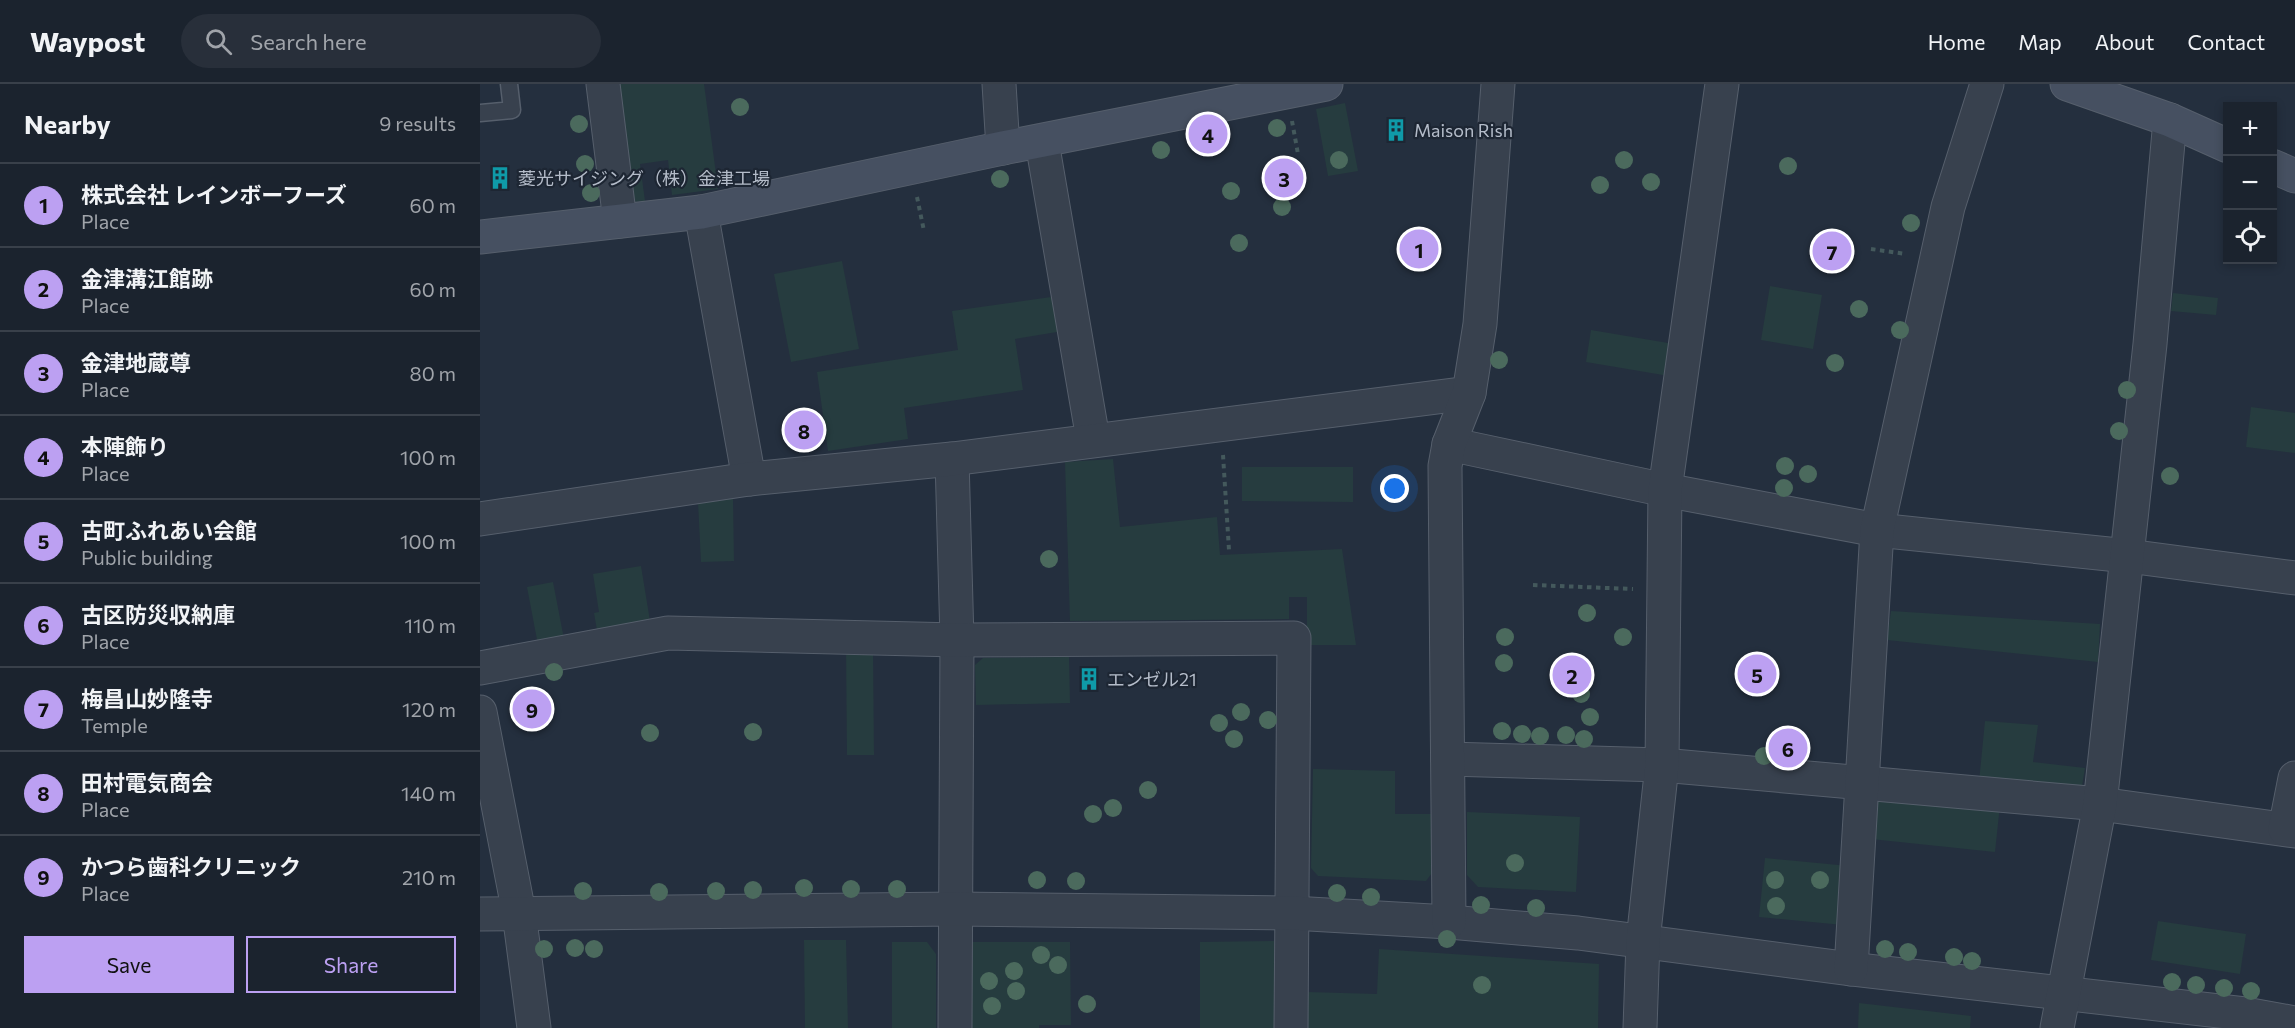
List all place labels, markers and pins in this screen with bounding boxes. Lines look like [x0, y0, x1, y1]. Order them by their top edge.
pin: 4 [1188, 112, 1228, 156]
building icon: Maison Rish [1383, 117, 1409, 143]
place label: Maison Rish [1414, 119, 1513, 141]
pin: 3 [1264, 156, 1304, 200]
building icon: 菱光サイジング（株）金津工場 [487, 165, 513, 191]
place label: 菱光サイジング（株）金津工場 [518, 167, 770, 189]
pin: 1 [1400, 226, 1438, 272]
pin: 7 [1812, 228, 1852, 274]
pin: 8 [784, 408, 824, 452]
pin: 2 [1552, 652, 1592, 698]
pin: 5 [1738, 652, 1776, 696]
building icon: エンゼル21 [1076, 666, 1102, 692]
place label: エンゼル21 [1107, 668, 1197, 690]
pin: 9 [512, 686, 552, 732]
pin: 6 [1768, 726, 1808, 770]

